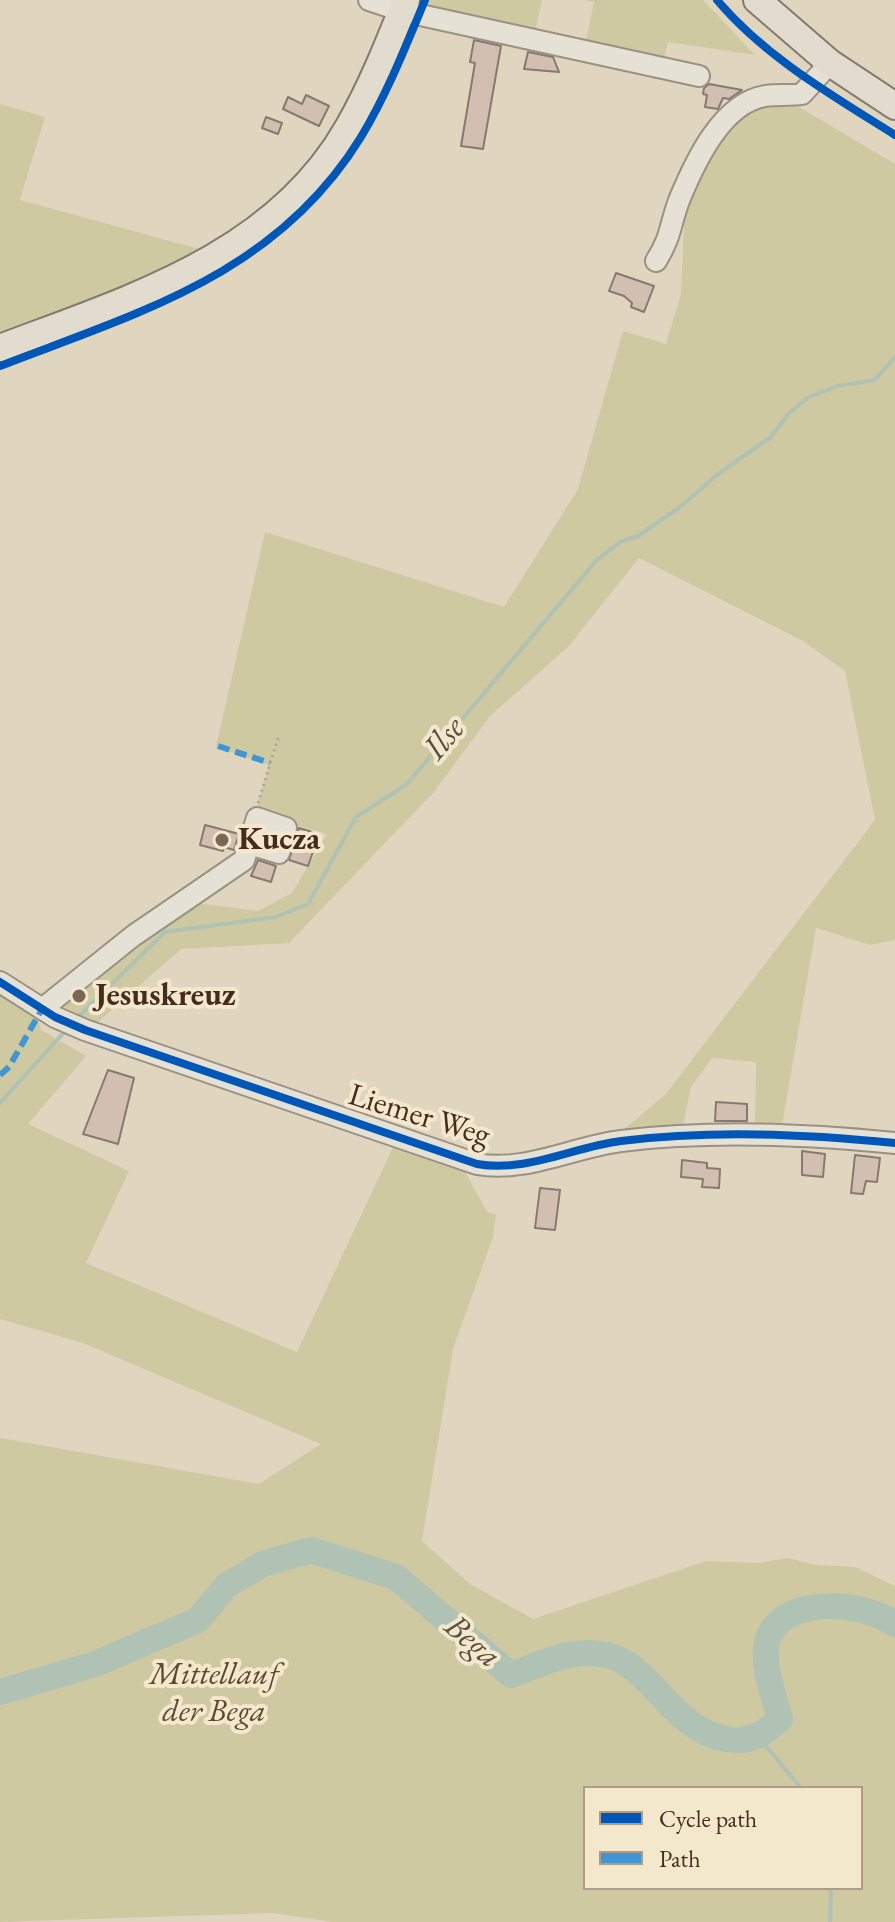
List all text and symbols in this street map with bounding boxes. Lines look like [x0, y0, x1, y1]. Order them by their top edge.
water label: Ilse [416, 709, 474, 769]
place label: Kucza [238, 821, 320, 859]
marker: Kucza [213, 831, 231, 849]
place label: Jesuskreuz [95, 977, 236, 1015]
marker: Jesuskreuz [70, 987, 88, 1005]
street label: Liemer Weg [344, 1076, 494, 1156]
water label: Bega [436, 1607, 508, 1677]
park label: Mittellauf der Bega [149, 1656, 279, 1731]
legend [583, 1786, 863, 1890]
text: Cycle path [659, 1803, 757, 1834]
text: Path [659, 1843, 701, 1874]

